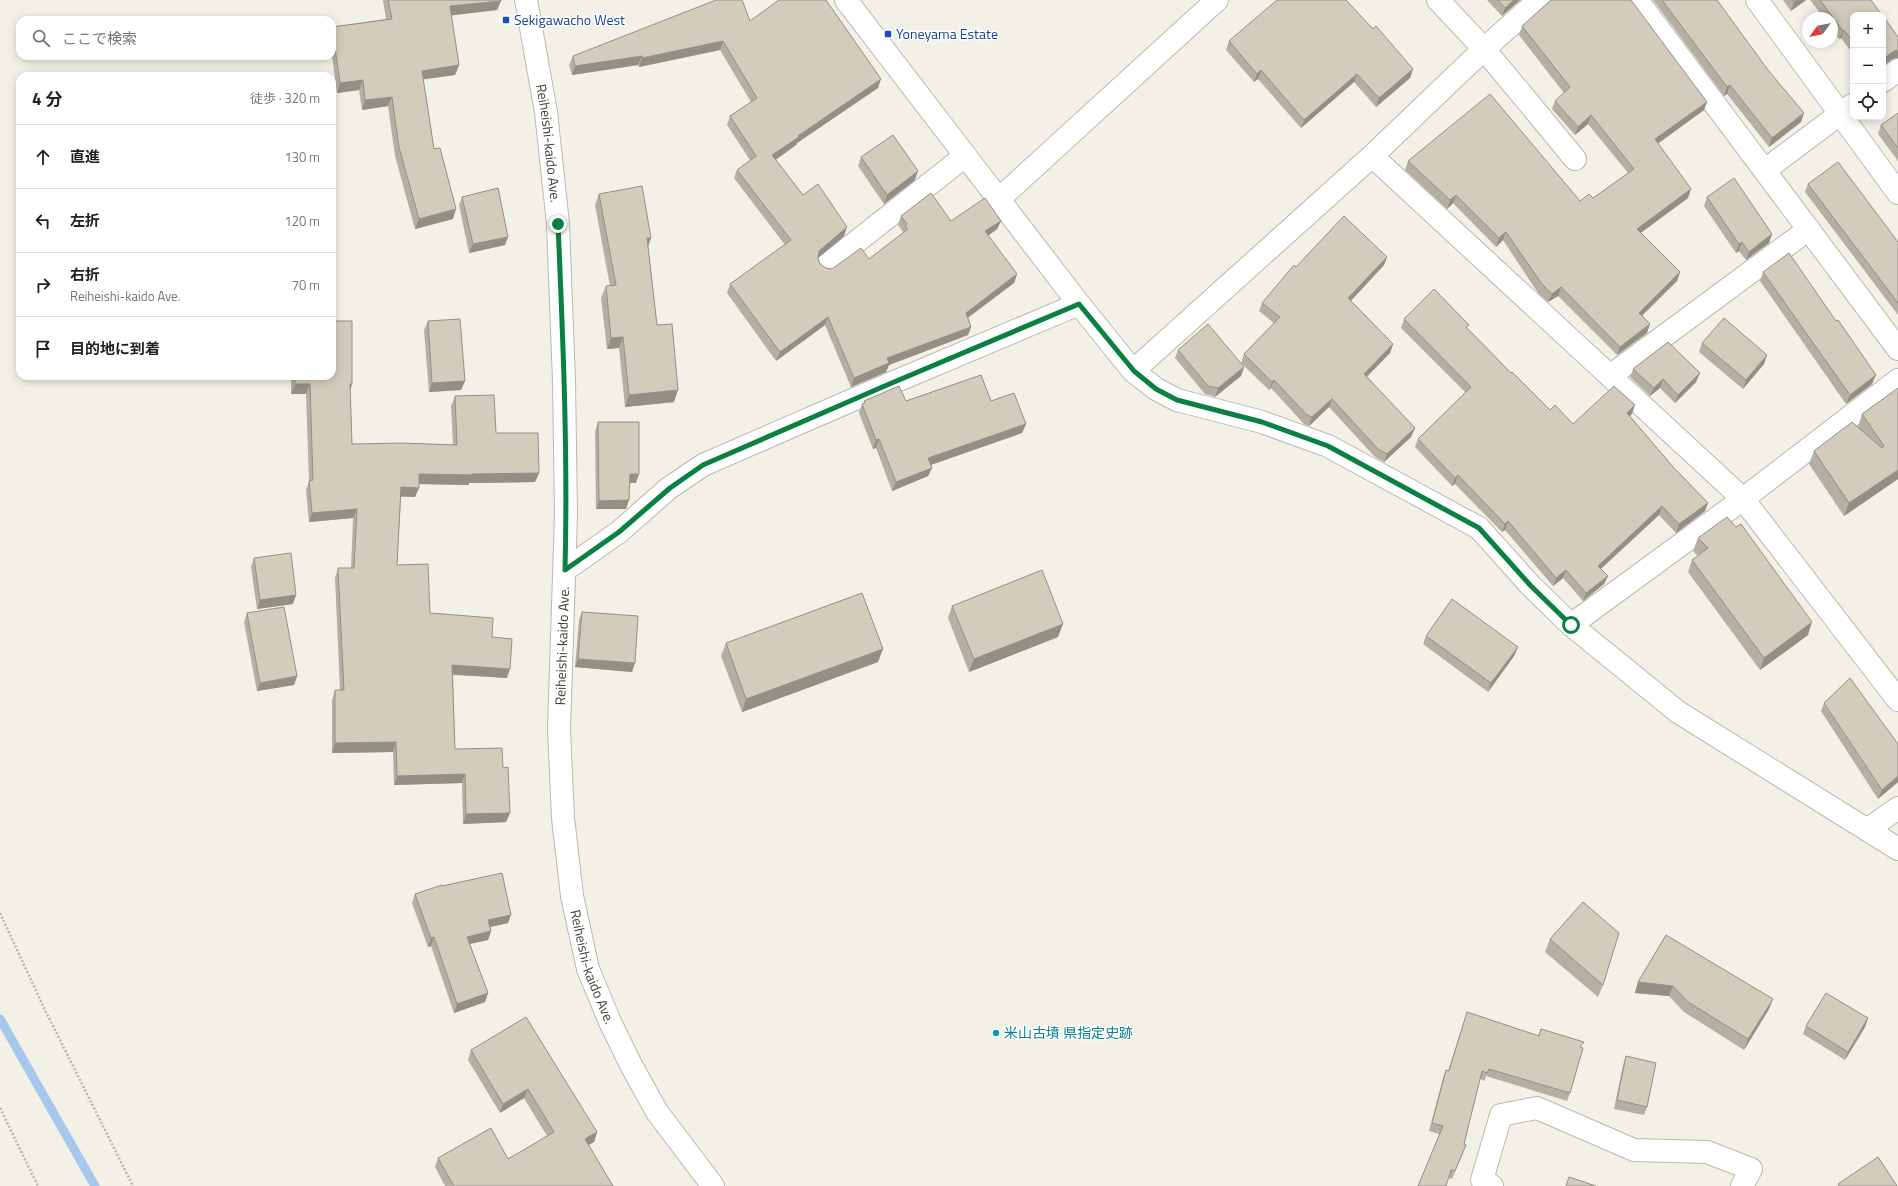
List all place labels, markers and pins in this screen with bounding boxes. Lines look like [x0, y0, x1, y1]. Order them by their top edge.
place label: Sekigawacho West [514, 9, 625, 30]
marker: Sekigawacho West [501, 15, 511, 25]
place label: Yoneyama Estate [896, 23, 998, 44]
marker: Yoneyama Estate [883, 29, 893, 39]
place label: 米山古墳 県指定史跡 [1004, 1022, 1133, 1043]
marker: 米山古墳 県指定史跡 [991, 1028, 1001, 1038]

